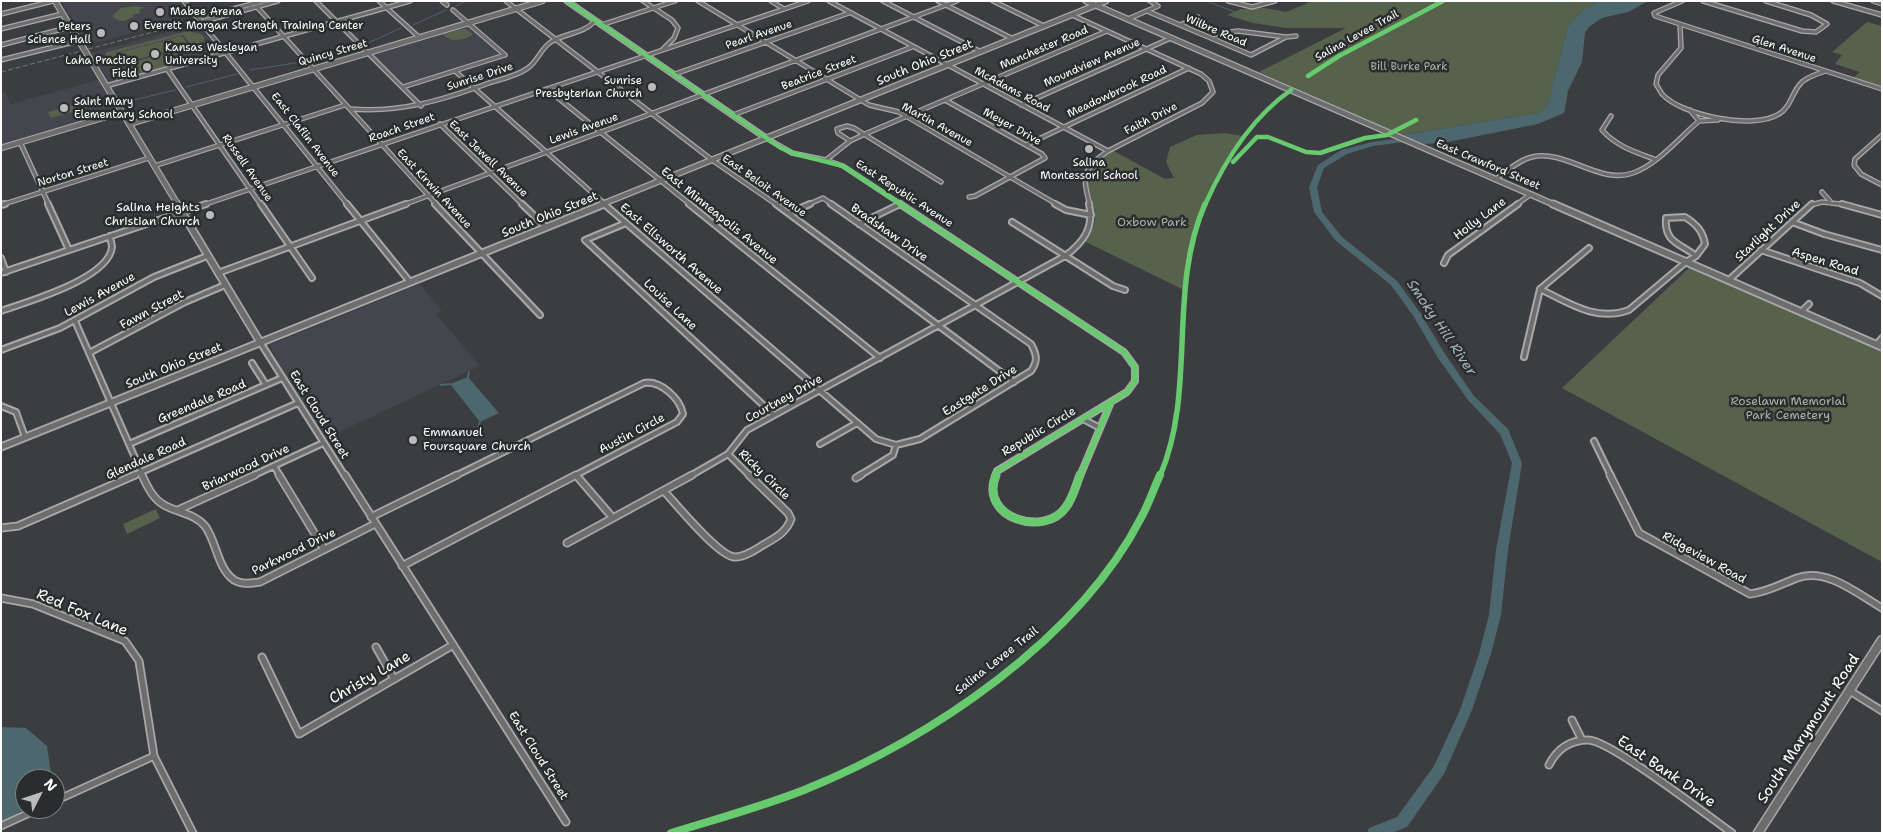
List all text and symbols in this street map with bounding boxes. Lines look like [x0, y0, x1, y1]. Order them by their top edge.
place label: Mabee Arena [170, 5, 242, 19]
marker: Mabee Arena [154, 6, 166, 18]
street label: Salina Levee Trail [1313, 8, 1401, 64]
street label: Wilbre Road [1183, 12, 1249, 50]
street label: Pearl Avenue [724, 17, 794, 53]
place label: Everett Morgan Strength Training Center [144, 19, 363, 33]
place label: Peters Science Hall [27, 20, 91, 46]
marker: Everett Morgan Strength Training Center [128, 20, 140, 32]
street label: Manchester Road [998, 23, 1090, 73]
marker: Peters Science Hall [95, 27, 107, 39]
street label: Glen Avenue [1750, 32, 1818, 66]
street label: Moundview Avenue [1042, 36, 1142, 90]
street label: Quincy Street [297, 37, 369, 69]
street label: South Ohio Street [875, 37, 975, 89]
place label: Kansas Wesleyan University [165, 41, 257, 67]
marker: Kansas Wesleyan University [149, 48, 161, 60]
street label: Beatrice Street [780, 53, 858, 93]
place label: Laha Practice Field [65, 54, 137, 80]
street label: Sunrise Drive [445, 60, 515, 94]
park label: Bill Burke Park [1371, 60, 1447, 74]
marker: Laha Practice Field [141, 61, 153, 73]
street label: Meadowbrook Road [1065, 63, 1169, 121]
street label: McAdams Road [972, 65, 1052, 115]
place label: Sunrise Presbyterian Church [535, 74, 642, 100]
marker: Sunrise Presbyterian Church [646, 81, 658, 93]
street label: East Claflin Avenue [268, 90, 342, 180]
place label: Saint Mary Elementary School [74, 95, 173, 121]
street label: Martin Avenue [899, 100, 975, 150]
street label: Faith Drive [1122, 100, 1180, 138]
marker: Saint Mary Elementary School [58, 102, 70, 114]
street label: Meyer Drive [980, 106, 1044, 148]
street label: Lewis Avenue [548, 110, 620, 148]
street label: Roach Street [367, 111, 437, 145]
street label: East Jewell Avenue [446, 118, 530, 200]
street label: Russell Avenue [219, 132, 275, 204]
street label: East Crawford Street [1434, 137, 1542, 193]
marker: Salina Montessori School [1083, 143, 1095, 155]
street label: East Kirwin Avenue [394, 146, 474, 232]
street label: East Beloit Avenue [719, 152, 809, 220]
street label: Norton Street [36, 156, 110, 190]
place label: Salina Montessori School [1040, 156, 1138, 182]
street label: East Republic Avenue [853, 157, 955, 231]
street label: East Minneapolis Avenue [658, 164, 780, 268]
street label: South Ohio Street [500, 189, 600, 241]
street label: Holly Lane [1451, 195, 1509, 243]
street label: Starlight Drive [1732, 197, 1804, 265]
street label: East Ellsworth Avenue [617, 200, 725, 298]
place label: Salina Heights Christian Church [105, 201, 200, 229]
street label: Bradshaw Drive [848, 201, 930, 265]
marker: Salina Heights Christian Church [204, 209, 216, 221]
park label: Oxbow Park [1117, 216, 1187, 230]
street label: Aspen Road [1790, 245, 1860, 279]
street label: Lewis Avenue [62, 270, 138, 320]
street label: Louise Lane [640, 276, 700, 334]
water label: Smoky Hill River [1403, 277, 1479, 379]
street label: Fawn Street [118, 287, 186, 333]
street label: South Ohio Street [124, 340, 224, 392]
street label: Eastgate Drive [940, 362, 1020, 420]
street label: East Cloud Street [286, 368, 352, 462]
street label: Courtney Drive [743, 372, 825, 426]
street label: Greendale Road [156, 377, 248, 427]
park label: Roselawn Memorial Park Cemetery [1730, 395, 1846, 423]
street label: Republic Circle [999, 404, 1079, 460]
street label: Austin Circle [597, 411, 667, 457]
place label: Emmanuel Foursquare Church [423, 426, 531, 454]
marker: Emmanuel Foursquare Church [407, 434, 419, 446]
street label: Glendale Road [104, 435, 188, 483]
street label: Briarwood Drive [200, 442, 292, 494]
street label: Ricky Circle [735, 447, 793, 503]
street label: Parkwood Drive [250, 525, 338, 579]
street label: Ridgeview Road [1660, 529, 1748, 587]
street label: Red Fox Lane [34, 586, 130, 640]
street label: Salina Levee Trail [952, 624, 1042, 698]
street label: Christy Lane [326, 648, 414, 708]
street label: South Marymount Road [1754, 651, 1864, 807]
street label: East Cloud Street [505, 709, 571, 803]
street label: East Bank Drive [1613, 732, 1719, 812]
north arrow [15, 769, 65, 819]
text: N [40, 775, 61, 795]

